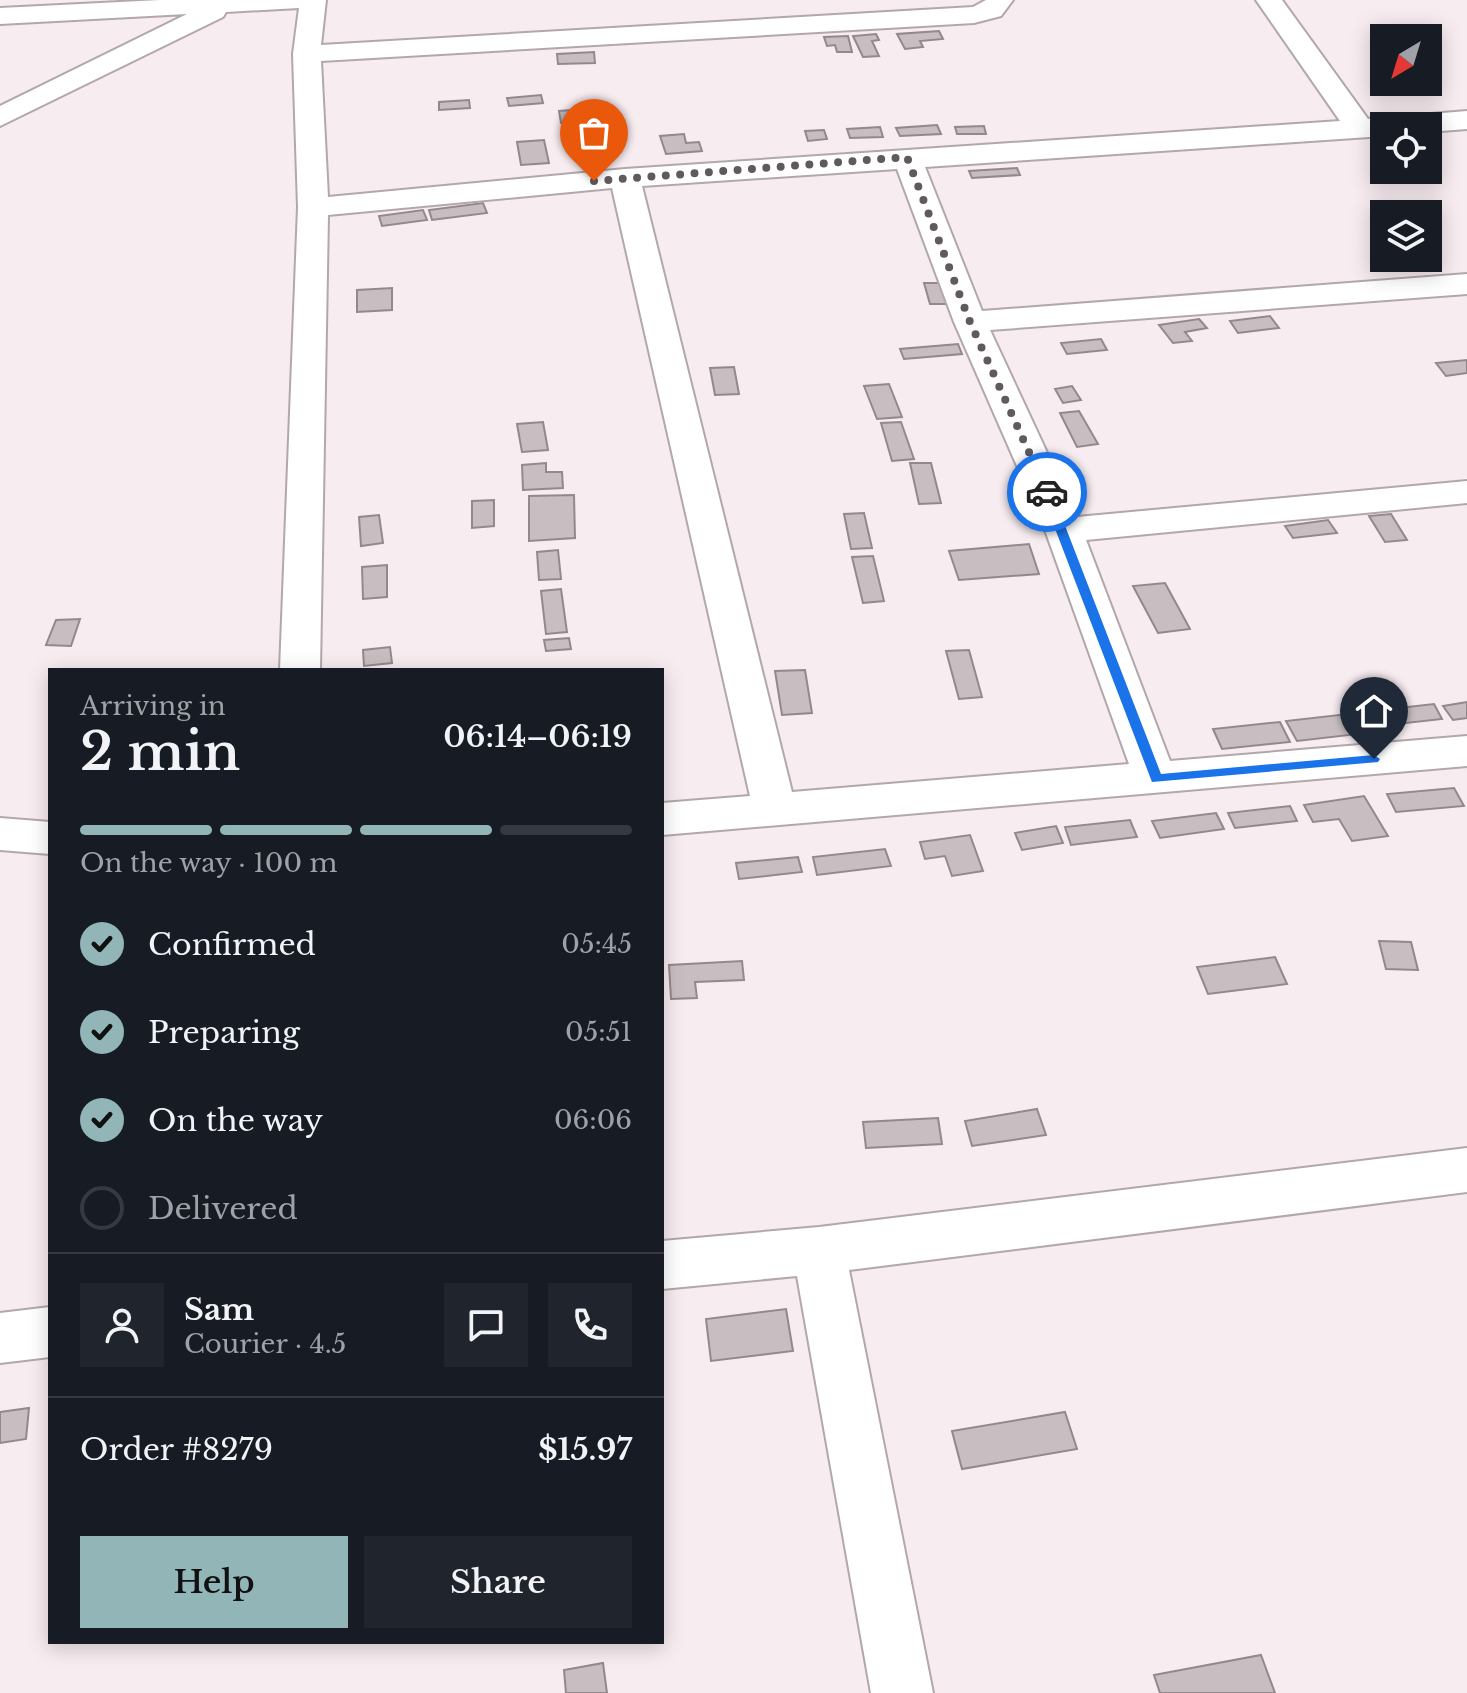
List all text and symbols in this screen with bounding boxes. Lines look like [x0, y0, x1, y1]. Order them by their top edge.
north arrow [1370, 24, 1442, 96]
map controls [1370, 24, 1442, 272]
pin [560, 99, 628, 181]
icon: bag [572, 111, 616, 155]
button: locate [1370, 112, 1442, 184]
button: layers [1370, 200, 1442, 272]
courier [1007, 452, 1087, 532]
icon: car [1025, 470, 1069, 514]
pin [1340, 677, 1408, 759]
icon: home [1352, 689, 1396, 733]
text: Arriving in [80, 690, 226, 722]
text: 06:14–06:19 [443, 718, 632, 755]
text: 2 min [80, 720, 240, 784]
text: On the way · 100 m [80, 847, 337, 879]
icon: check [80, 922, 124, 966]
text: Confirmed [148, 926, 316, 963]
text: 05:45 [561, 928, 632, 960]
icon: check [80, 1010, 124, 1054]
text: Preparing [148, 1014, 300, 1051]
text: 05:51 [565, 1016, 632, 1048]
icon: check [80, 1098, 124, 1142]
text: On the way [148, 1102, 323, 1139]
text: 06:06 [554, 1104, 632, 1136]
text: Delivered [148, 1190, 298, 1227]
button: person [80, 1283, 164, 1367]
button: chat [444, 1283, 528, 1367]
button: phone [548, 1283, 632, 1367]
text: Sam [184, 1291, 254, 1328]
text: Courier · 4.5 [184, 1328, 346, 1360]
text: Order #8279 [80, 1431, 273, 1468]
text: $15.97 [538, 1431, 632, 1468]
button: Help [80, 1536, 348, 1628]
button: Share [364, 1536, 632, 1628]

